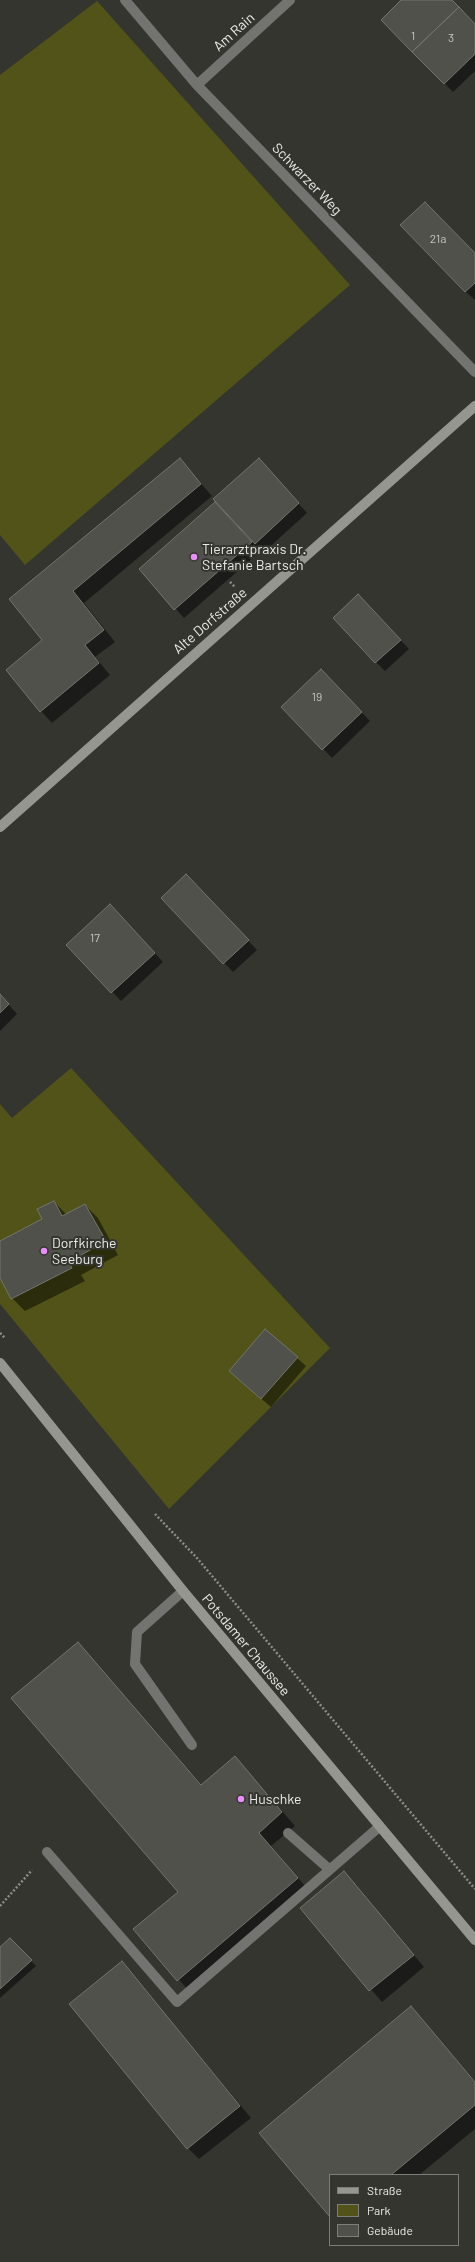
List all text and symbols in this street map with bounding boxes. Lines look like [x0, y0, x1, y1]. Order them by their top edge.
street label: Am Rain [210, 9, 258, 55]
house number: 1 [411, 29, 415, 43]
house number: 3 [448, 31, 454, 45]
street label: Schwarzer Weg [269, 140, 345, 218]
house number: 21a [430, 232, 446, 246]
place label: Tierarztpraxis Dr. Stefanie Bartsch [202, 541, 306, 574]
marker: Tierarztpraxis Dr. Stefanie Bartsch [189, 552, 199, 562]
street label: Alte Dorfstraße [170, 584, 250, 658]
house number: 19 [312, 690, 322, 704]
house number: 17 [90, 931, 100, 945]
place label: Dorfkirche Seeburg [52, 1235, 116, 1268]
marker: Dorfkirche Seeburg [39, 1246, 49, 1256]
street label: Potsdamer Chaussee [198, 1591, 294, 1699]
place label: Huschke [249, 1791, 301, 1807]
marker: Huschke [236, 1794, 246, 1804]
legend [329, 2174, 459, 2246]
text: Straße [367, 2183, 402, 2197]
text: Park [367, 2203, 391, 2217]
text: Gebäude [367, 2223, 413, 2237]

